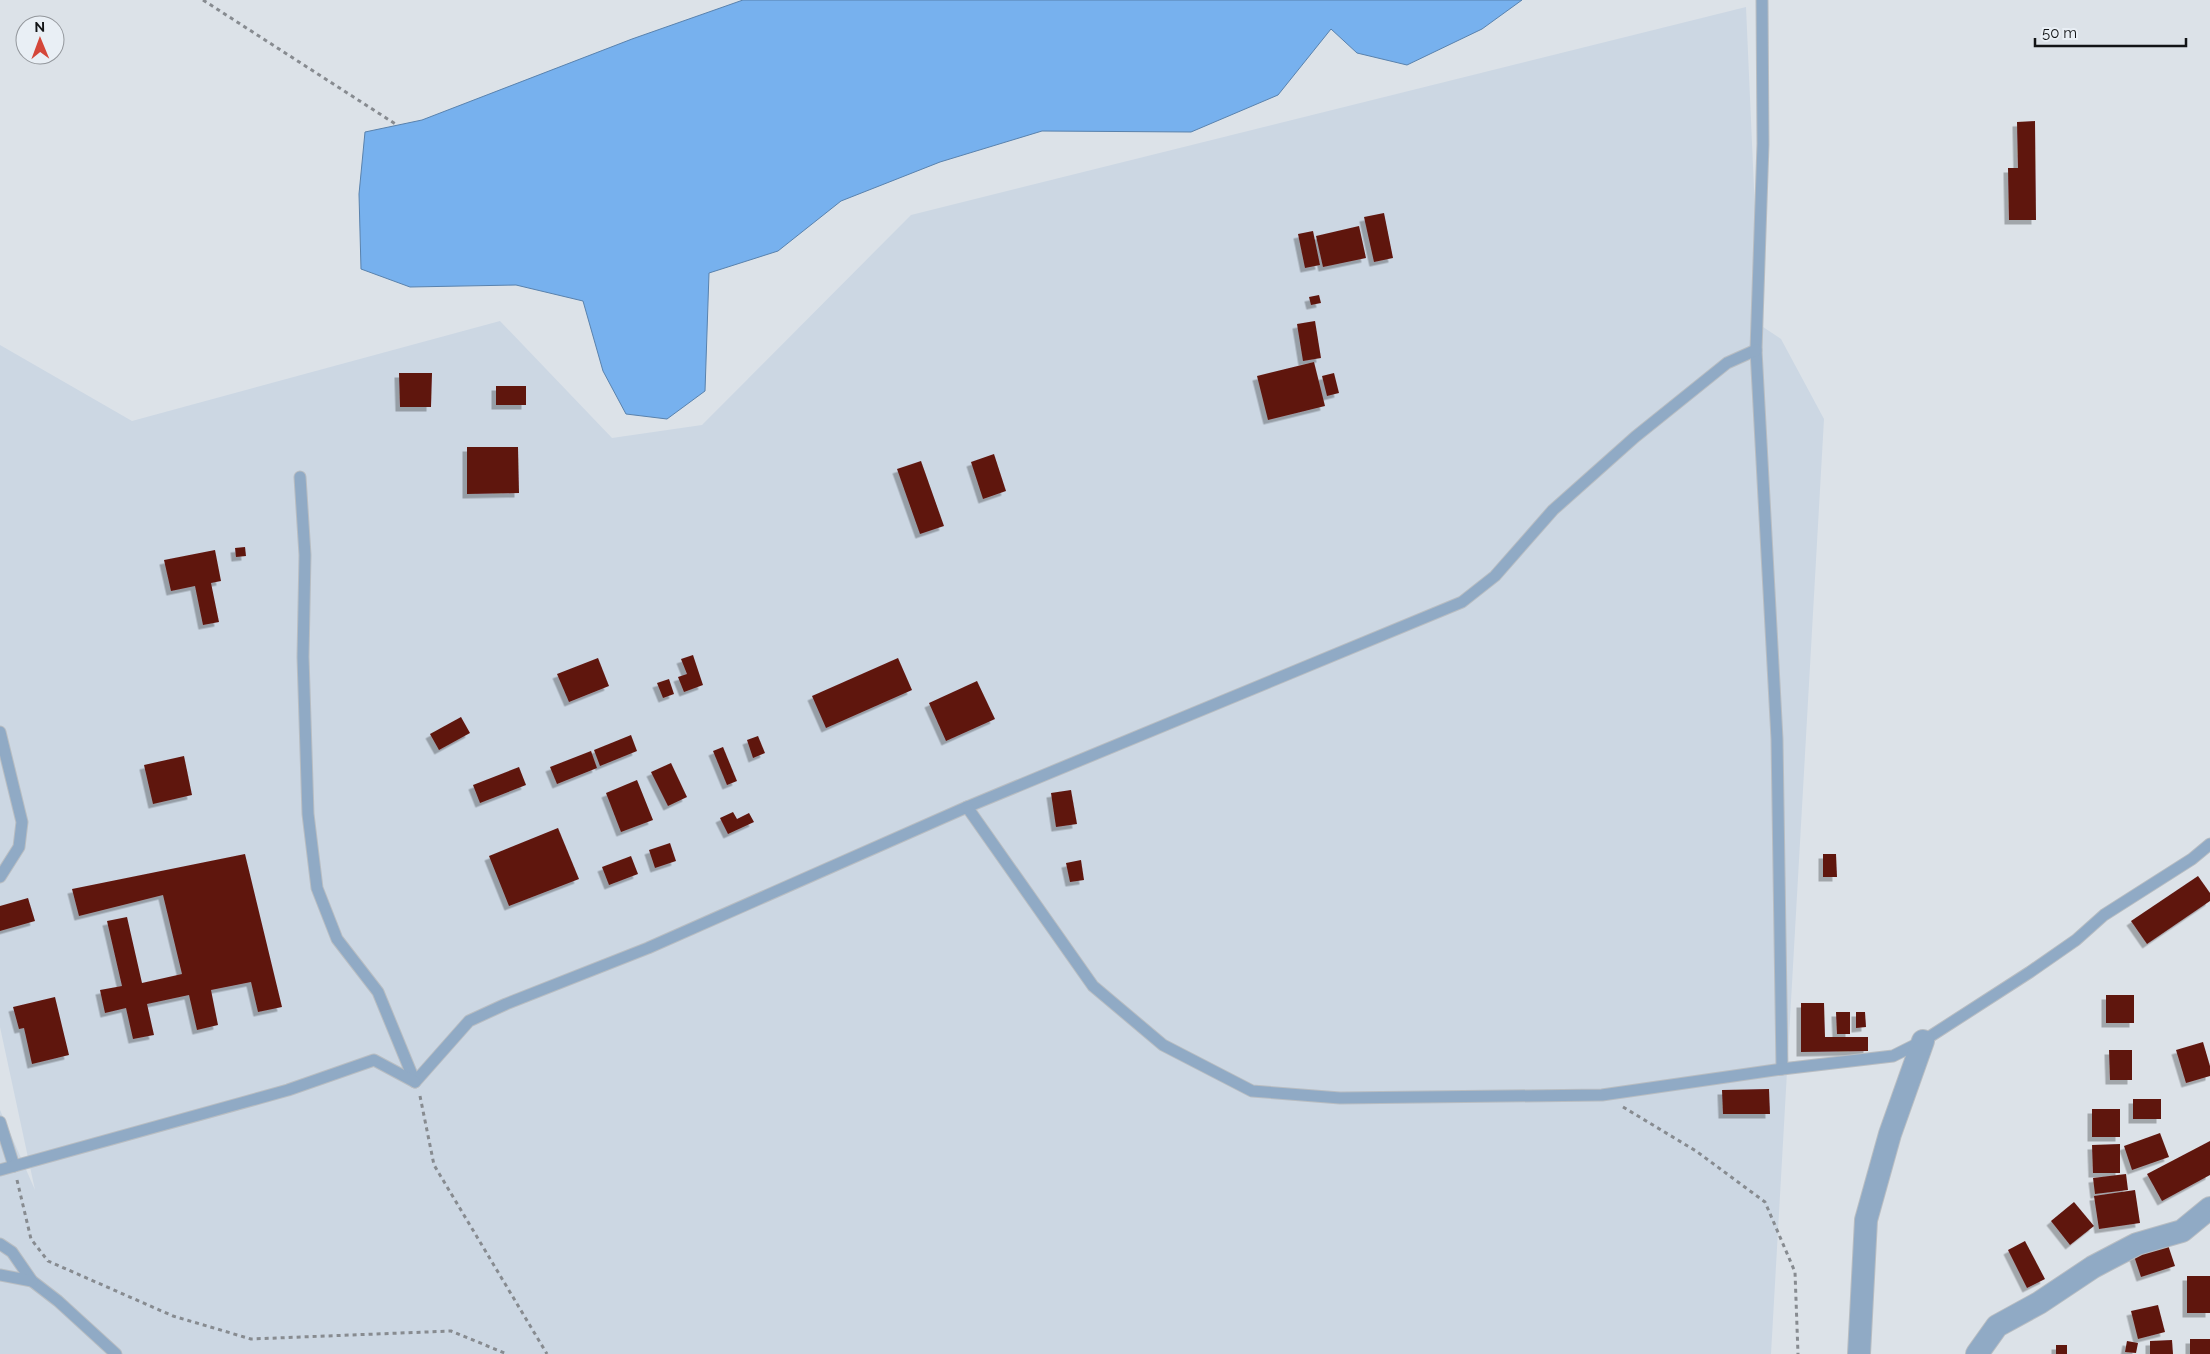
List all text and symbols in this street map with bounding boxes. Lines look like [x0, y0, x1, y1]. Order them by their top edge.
north arrow [15, 15, 65, 65]
scale bar [2035, 15, 2186, 47]
text: N [34, 19, 45, 35]
text: 50 m [2042, 24, 2077, 42]

